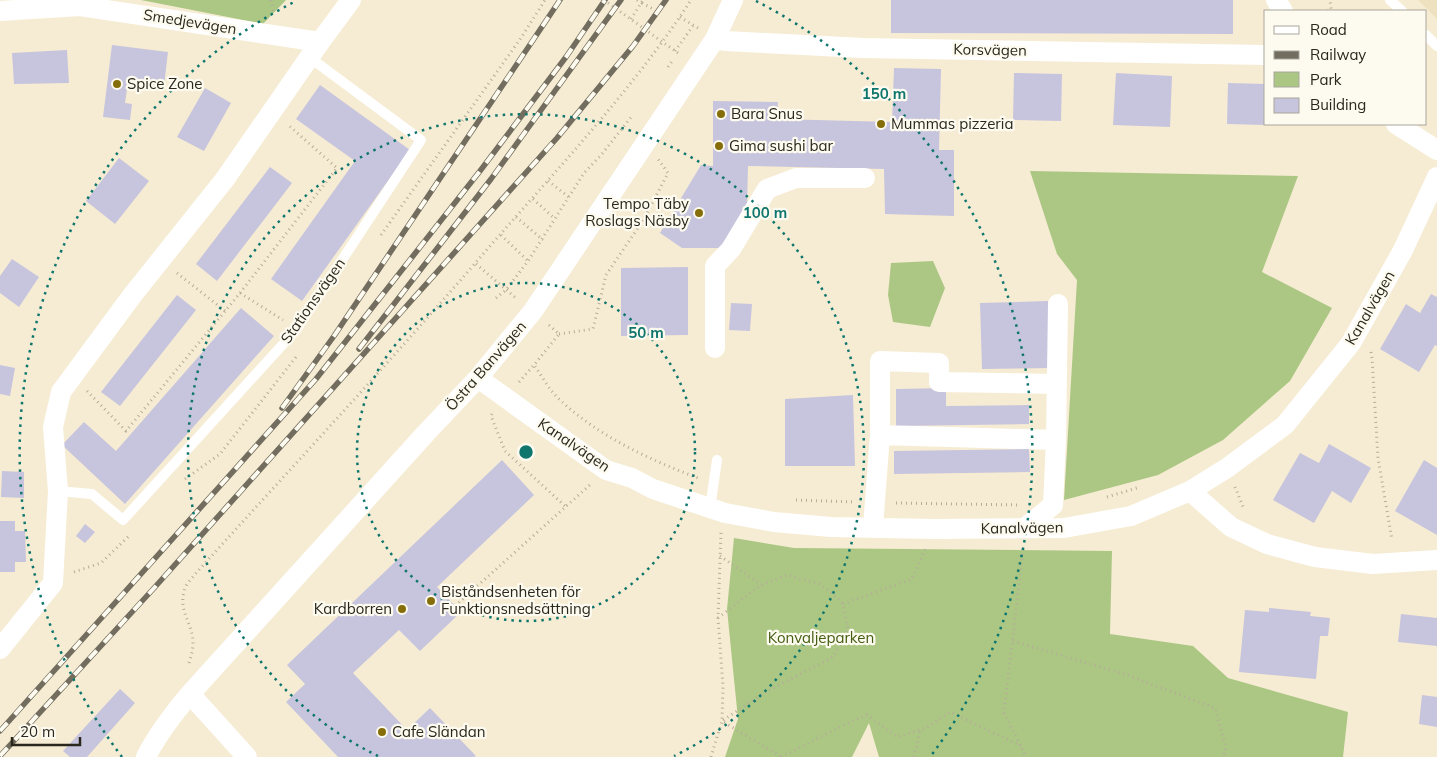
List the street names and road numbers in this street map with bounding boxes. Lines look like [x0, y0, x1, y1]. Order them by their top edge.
street label: Smedjevägen [142, 5, 238, 38]
street label: Korsvägen [953, 39, 1027, 60]
street label: Stationsvägen [276, 254, 349, 347]
street label: Kanalvägen [1341, 267, 1399, 348]
street label: Östra Banvägen [441, 317, 530, 415]
street label: Kanalvägen [535, 414, 614, 476]
street label: Kanalvägen [980, 517, 1064, 538]

